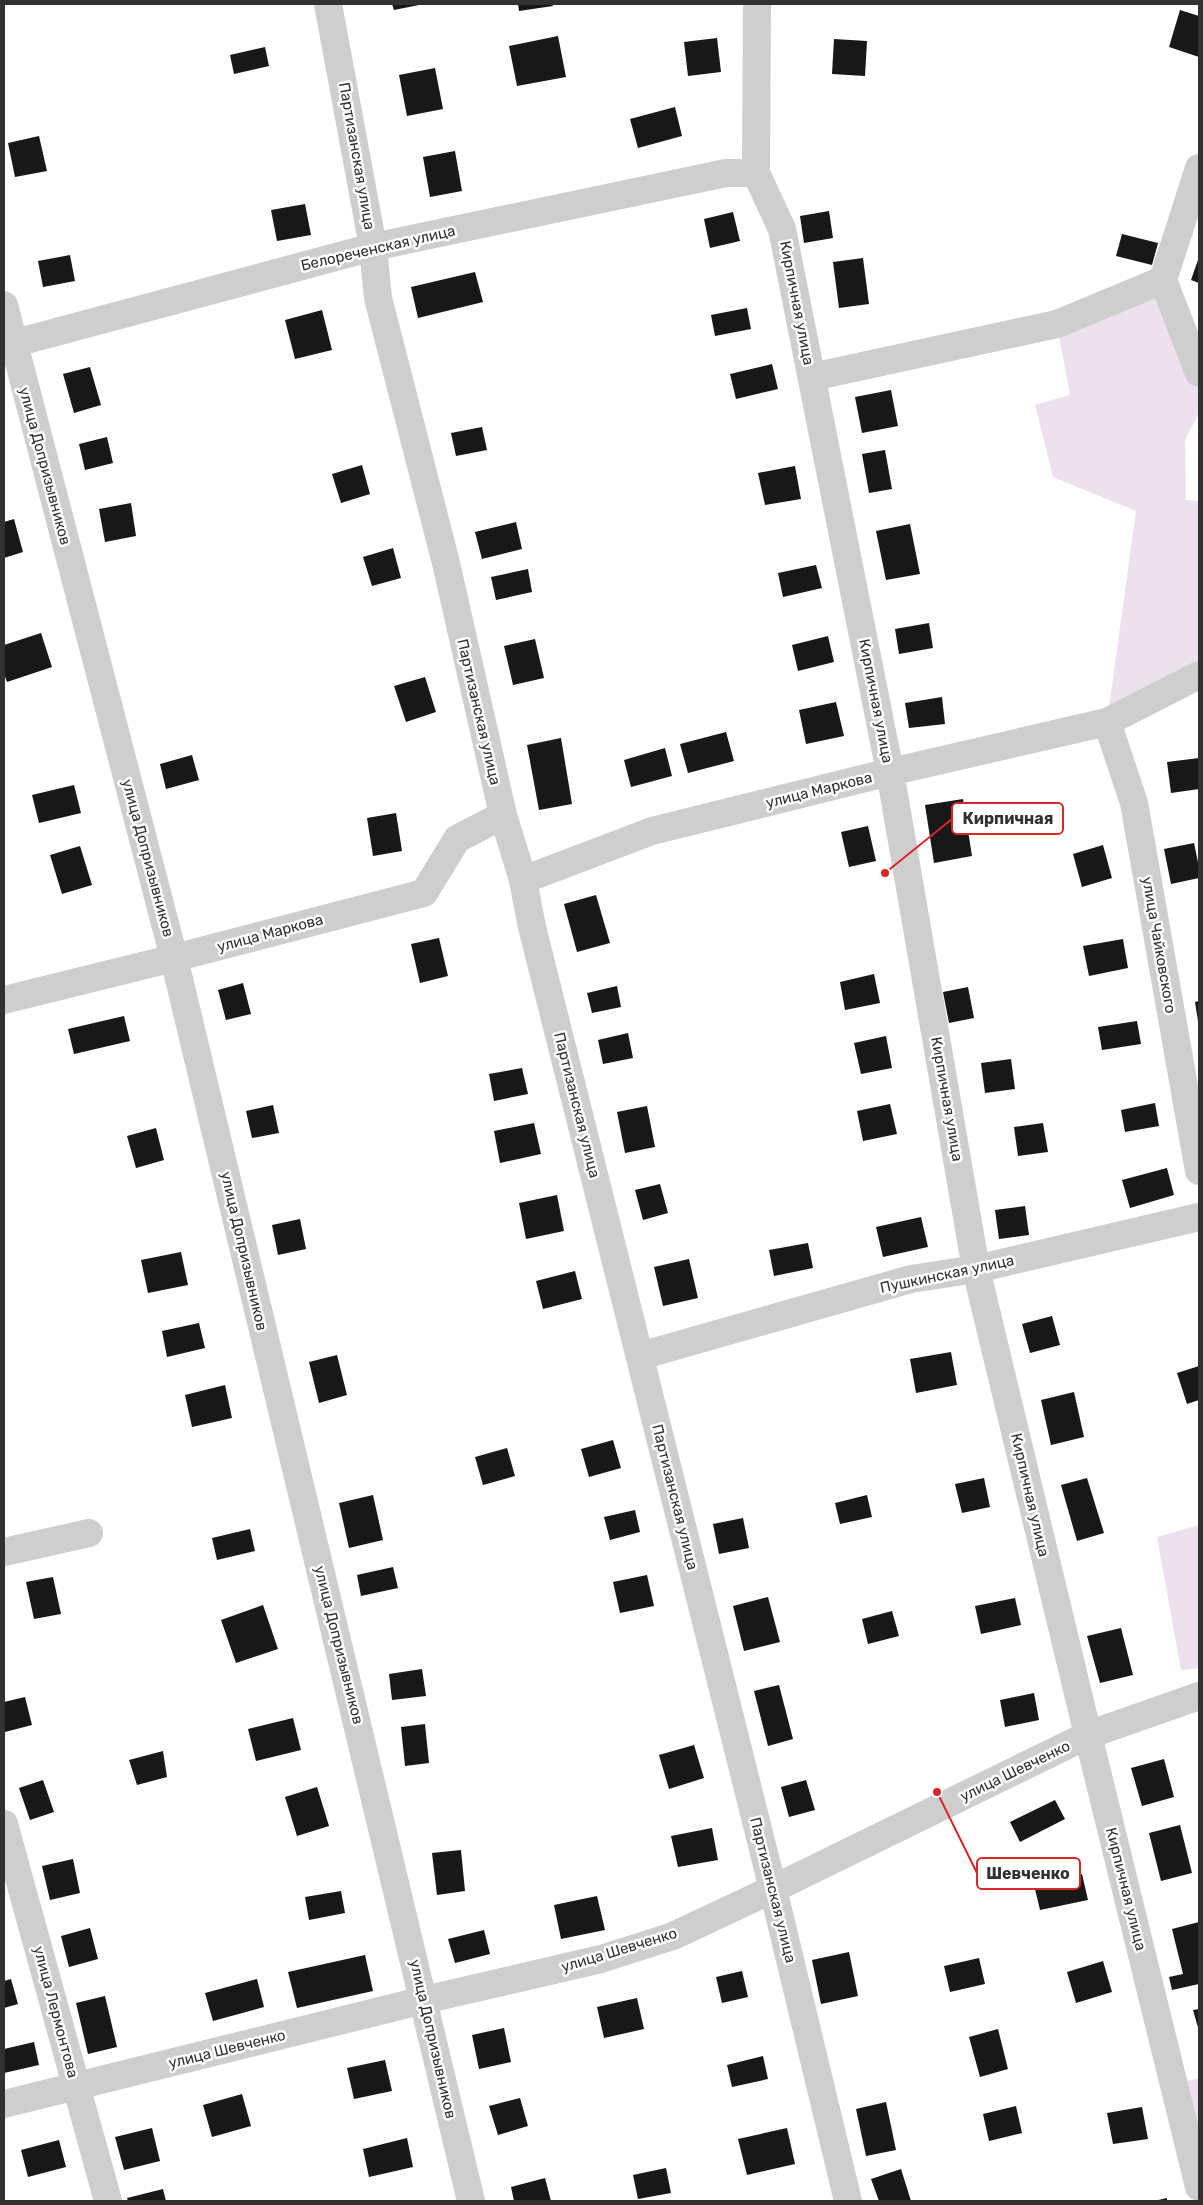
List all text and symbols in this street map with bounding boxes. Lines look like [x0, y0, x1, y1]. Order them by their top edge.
street label: Партизанская улица [335, 81, 379, 231]
street label: Белореченская улица [299, 221, 457, 275]
street label: Кирпичная улица [776, 239, 818, 367]
street label: улица Допризывников [15, 385, 75, 547]
street label: Партизанская улица [453, 637, 505, 787]
street label: Кирпичная улица [855, 637, 897, 765]
street label: улица Маркова [764, 768, 874, 812]
street label: улица Допризывников [118, 777, 178, 939]
callout: Кирпичная [952, 803, 1063, 834]
text: Кирпичная [963, 809, 1053, 828]
street label: улица Чайковского [1138, 875, 1180, 1015]
street label: улица Маркова [215, 910, 325, 956]
street label: Партизанская улица [550, 1030, 604, 1180]
street label: Кирпичная улица [927, 1035, 967, 1163]
street label: улица Допризывников [217, 1170, 271, 1332]
street label: Пушкинская улица [878, 1251, 1016, 1297]
street label: Партизанская улица [648, 1422, 702, 1572]
street label: Кирпичная улица [1007, 1431, 1053, 1559]
street label: улица Допризывников [311, 1564, 367, 1726]
street label: улица Шевченко [957, 1737, 1073, 1805]
street label: Партизанская улица [746, 1815, 800, 1965]
street label: Кирпичная улица [1102, 1826, 1150, 1952]
callout: Шевченко [977, 1858, 1080, 1889]
text: Шевченко [986, 1864, 1070, 1883]
street label: улица Шевченко [559, 1924, 679, 1976]
street label: улица Лермонтова [30, 1944, 82, 2080]
street label: улица Допризывников [406, 1958, 460, 2120]
street label: улица Шевченко [167, 2026, 287, 2072]

